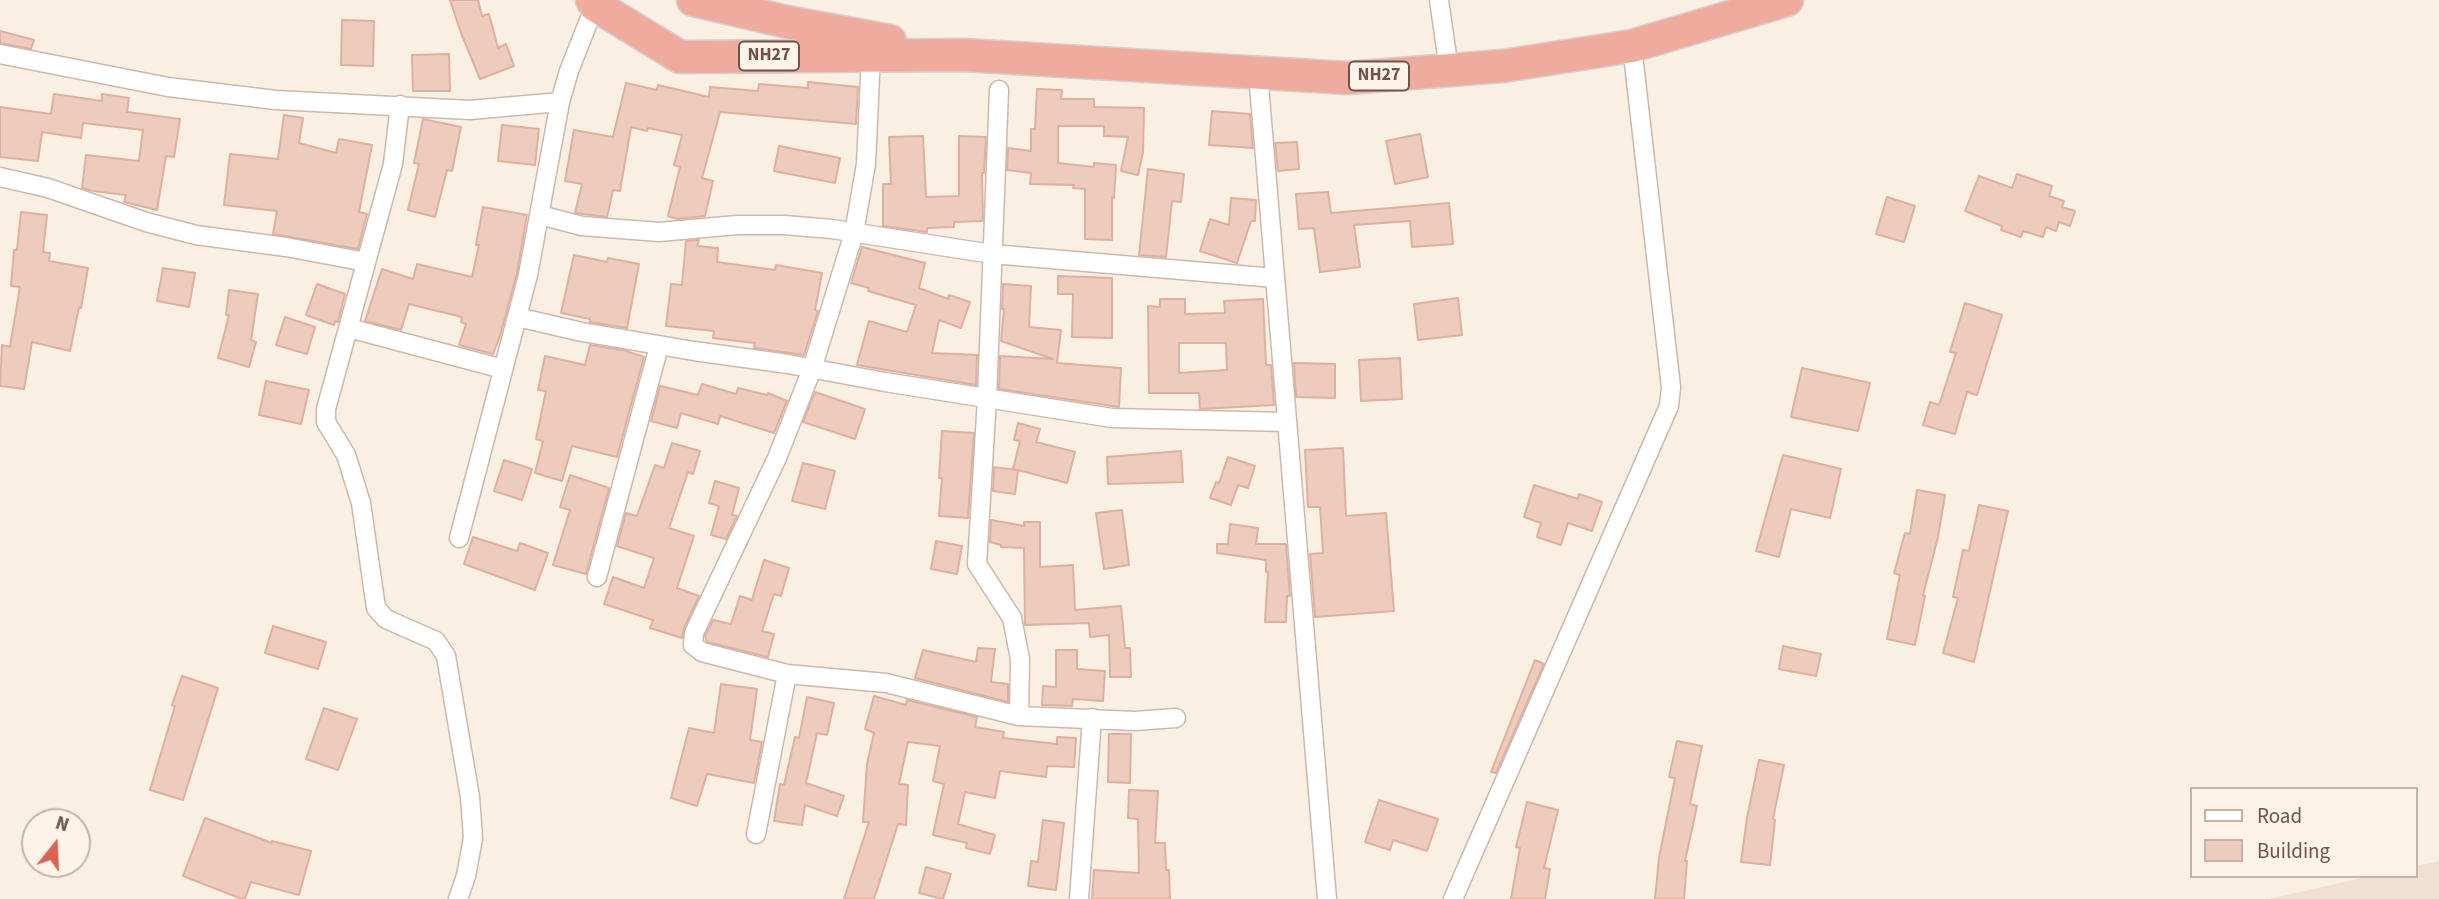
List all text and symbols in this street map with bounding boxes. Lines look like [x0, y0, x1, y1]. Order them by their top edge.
road number: NH27 [739, 42, 799, 70]
road number: NH27 [1349, 62, 1409, 90]
legend [2190, 787, 2418, 878]
text: Road [2257, 801, 2302, 831]
north arrow [21, 808, 91, 878]
text: N [52, 810, 72, 839]
text: Building [2257, 836, 2330, 866]

